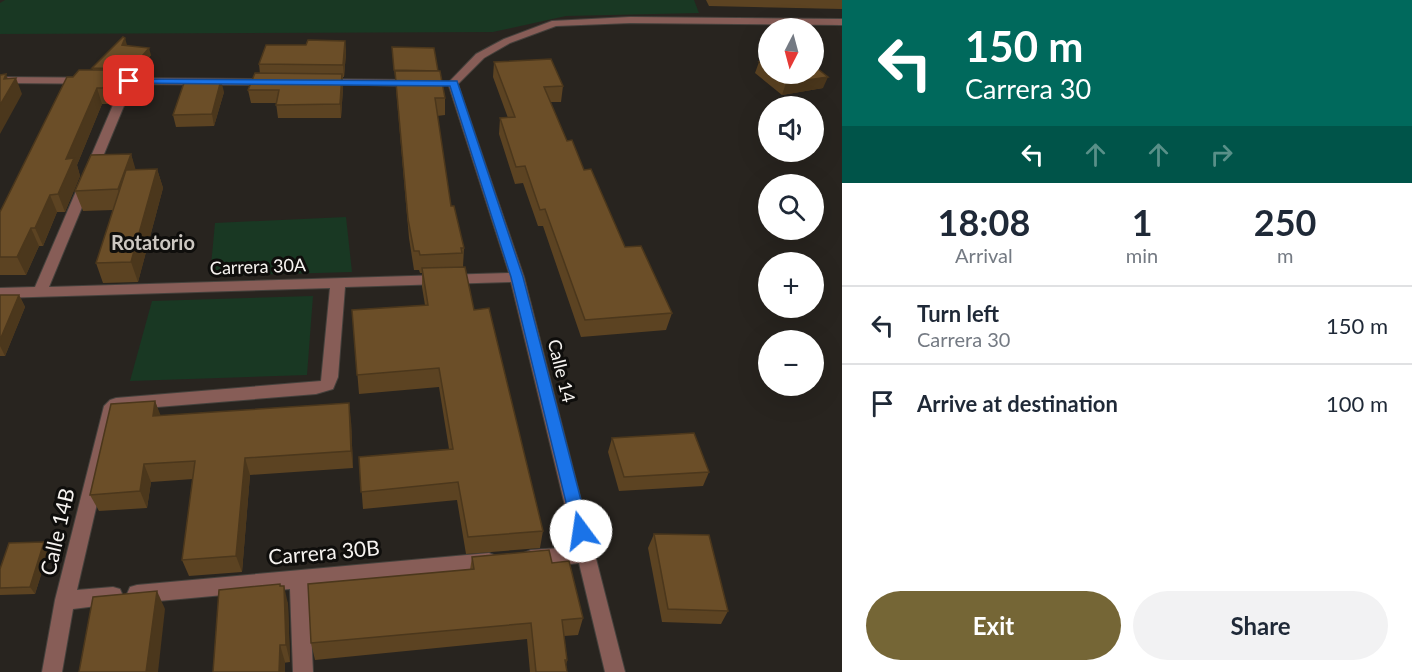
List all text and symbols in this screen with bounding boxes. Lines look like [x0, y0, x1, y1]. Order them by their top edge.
north arrow [758, 18, 824, 84]
map controls [758, 18, 824, 396]
text: 150 m [965, 21, 1083, 71]
icon: left [866, 24, 944, 102]
pin [103, 55, 154, 106]
icon: arrive [112, 64, 145, 97]
text: Carrera 30 [965, 72, 1091, 105]
button: sound [758, 96, 824, 162]
icon: left [1016, 138, 1049, 171]
icon: ahead [1079, 138, 1112, 171]
icon: ahead [1142, 138, 1175, 171]
icon: right [1205, 138, 1238, 171]
button: search [758, 174, 824, 240]
text: 18:08 [938, 200, 1030, 244]
text: 1 [1132, 200, 1153, 244]
text: 250 [1254, 200, 1316, 244]
district label: Rotatorio [111, 230, 195, 254]
text: Arrival [955, 243, 1013, 267]
text: min [1126, 243, 1158, 267]
text: m [1277, 243, 1293, 267]
button: + [758, 252, 824, 318]
street label: Carrera 30A [209, 253, 307, 279]
text: Turn left [917, 300, 999, 327]
icon: left [866, 309, 899, 342]
text: 150 m [1326, 312, 1388, 339]
text: Carrera 30 [917, 327, 1010, 351]
button: − [758, 330, 824, 396]
street label: Calle 14 [543, 337, 580, 405]
icon: arrive [866, 387, 899, 420]
text: Arrive at destination [917, 390, 1118, 417]
text: 100 m [1326, 390, 1388, 417]
street label: Calle 14B [34, 486, 79, 578]
position arrow [549, 499, 613, 563]
street label: Carrera 30B [267, 534, 381, 569]
button: Exit [866, 591, 1121, 660]
button: Share [1133, 591, 1388, 660]

